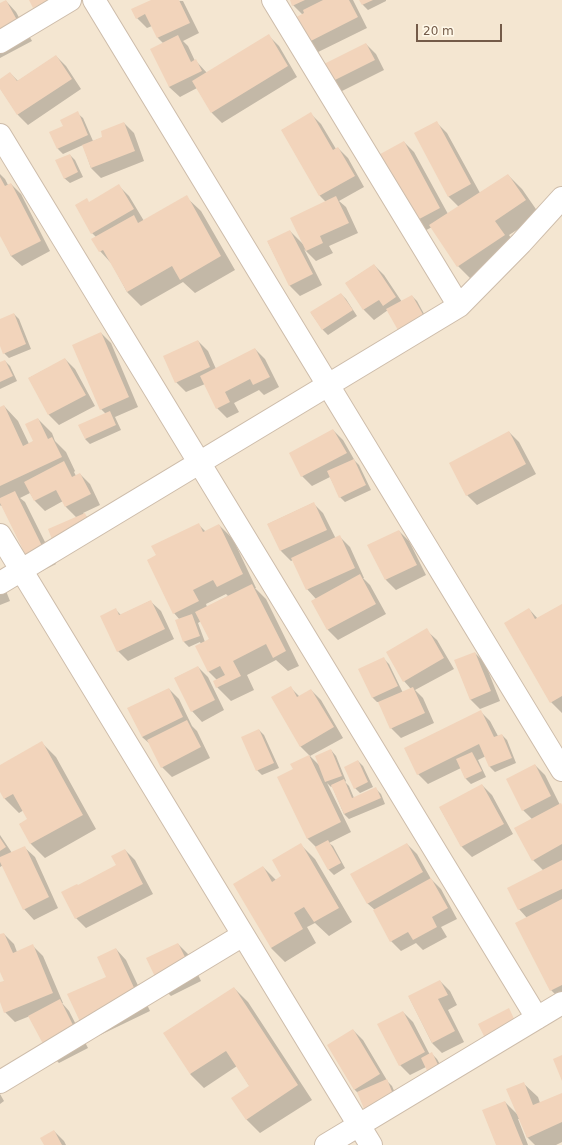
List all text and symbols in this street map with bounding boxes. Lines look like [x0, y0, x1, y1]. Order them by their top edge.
scale bar [418, 16, 504, 42]
text: 20 m [423, 24, 454, 38]

